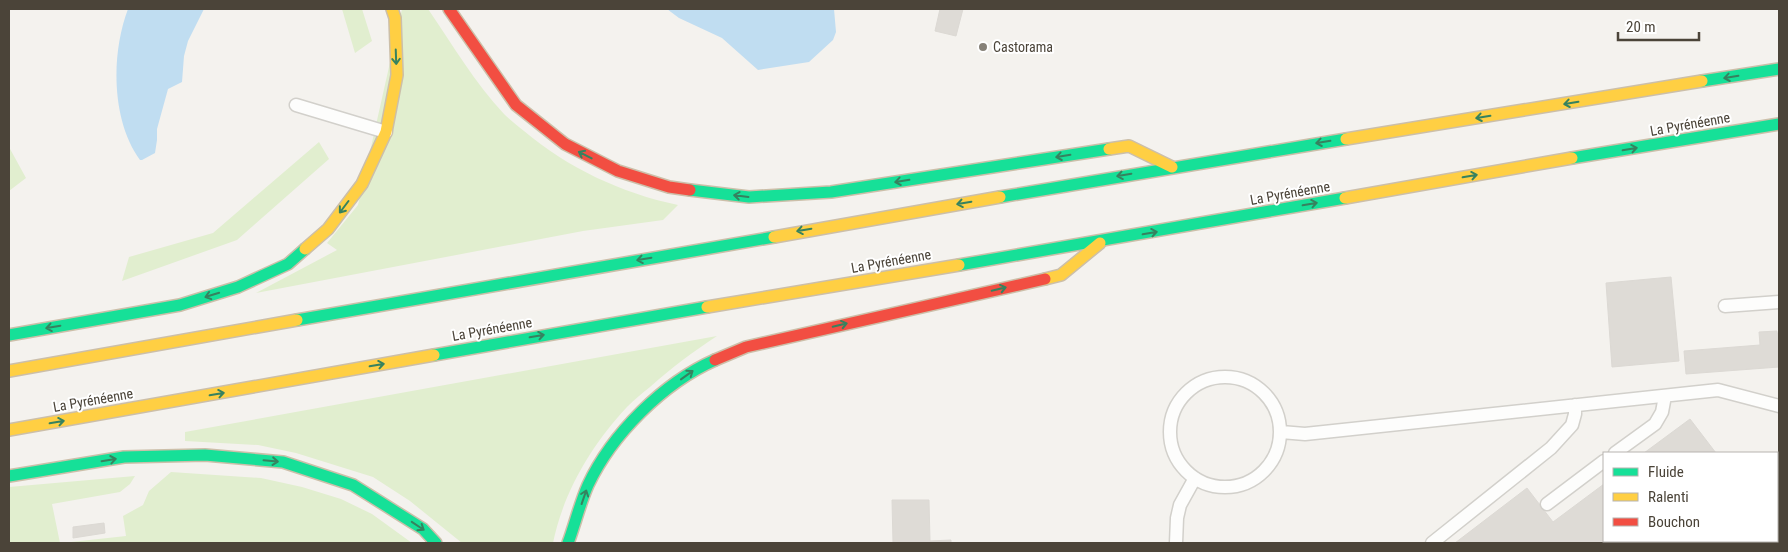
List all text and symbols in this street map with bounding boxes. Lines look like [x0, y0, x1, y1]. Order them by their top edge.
scale bar [1618, 10, 1699, 42]
text: 20 m [1626, 18, 1656, 36]
place label: Castorama [993, 39, 1053, 55]
marker: Castorama [977, 41, 989, 53]
one-way arrow [391, 48, 401, 65]
one-way arrow [1723, 72, 1739, 82]
one-way arrow [1563, 98, 1579, 108]
street label: La Pyrénéenne [1649, 109, 1732, 139]
one-way arrow [1476, 112, 1492, 122]
one-way arrow [1315, 138, 1331, 148]
one-way arrow [1622, 143, 1638, 153]
one-way arrow [578, 150, 593, 159]
one-way arrow [1055, 151, 1071, 161]
one-way arrow [1116, 170, 1132, 180]
one-way arrow [1462, 171, 1478, 180]
one-way arrow [895, 176, 911, 186]
street label: La Pyrénéenne [1249, 178, 1332, 208]
one-way arrow [733, 191, 749, 201]
one-way arrow [956, 198, 972, 208]
one-way arrow [1302, 199, 1318, 209]
one-way arrow [339, 200, 349, 214]
one-way arrow [796, 226, 812, 236]
one-way arrow [1142, 227, 1158, 237]
street label: La Pyrénéenne [850, 246, 933, 276]
one-way arrow [636, 255, 652, 264]
one-way arrow [990, 284, 1006, 293]
one-way arrow [204, 291, 220, 301]
street label: La Pyrénéenne [451, 314, 534, 344]
one-way arrow [832, 320, 848, 329]
one-way arrow [45, 323, 61, 333]
one-way arrow [528, 331, 544, 341]
one-way arrow [368, 360, 384, 370]
one-way arrow [680, 370, 694, 380]
street label: La Pyrénéenne [52, 385, 135, 415]
one-way arrow [208, 388, 224, 398]
one-way arrow [48, 416, 64, 426]
legend [1603, 452, 1778, 542]
one-way arrow [100, 454, 116, 464]
one-way arrow [262, 456, 278, 466]
text: Fluide [1648, 463, 1684, 481]
text: Ralenti [1648, 488, 1689, 506]
one-way arrow [579, 489, 589, 505]
text: Bouchon [1648, 513, 1700, 531]
one-way arrow [410, 521, 424, 531]

